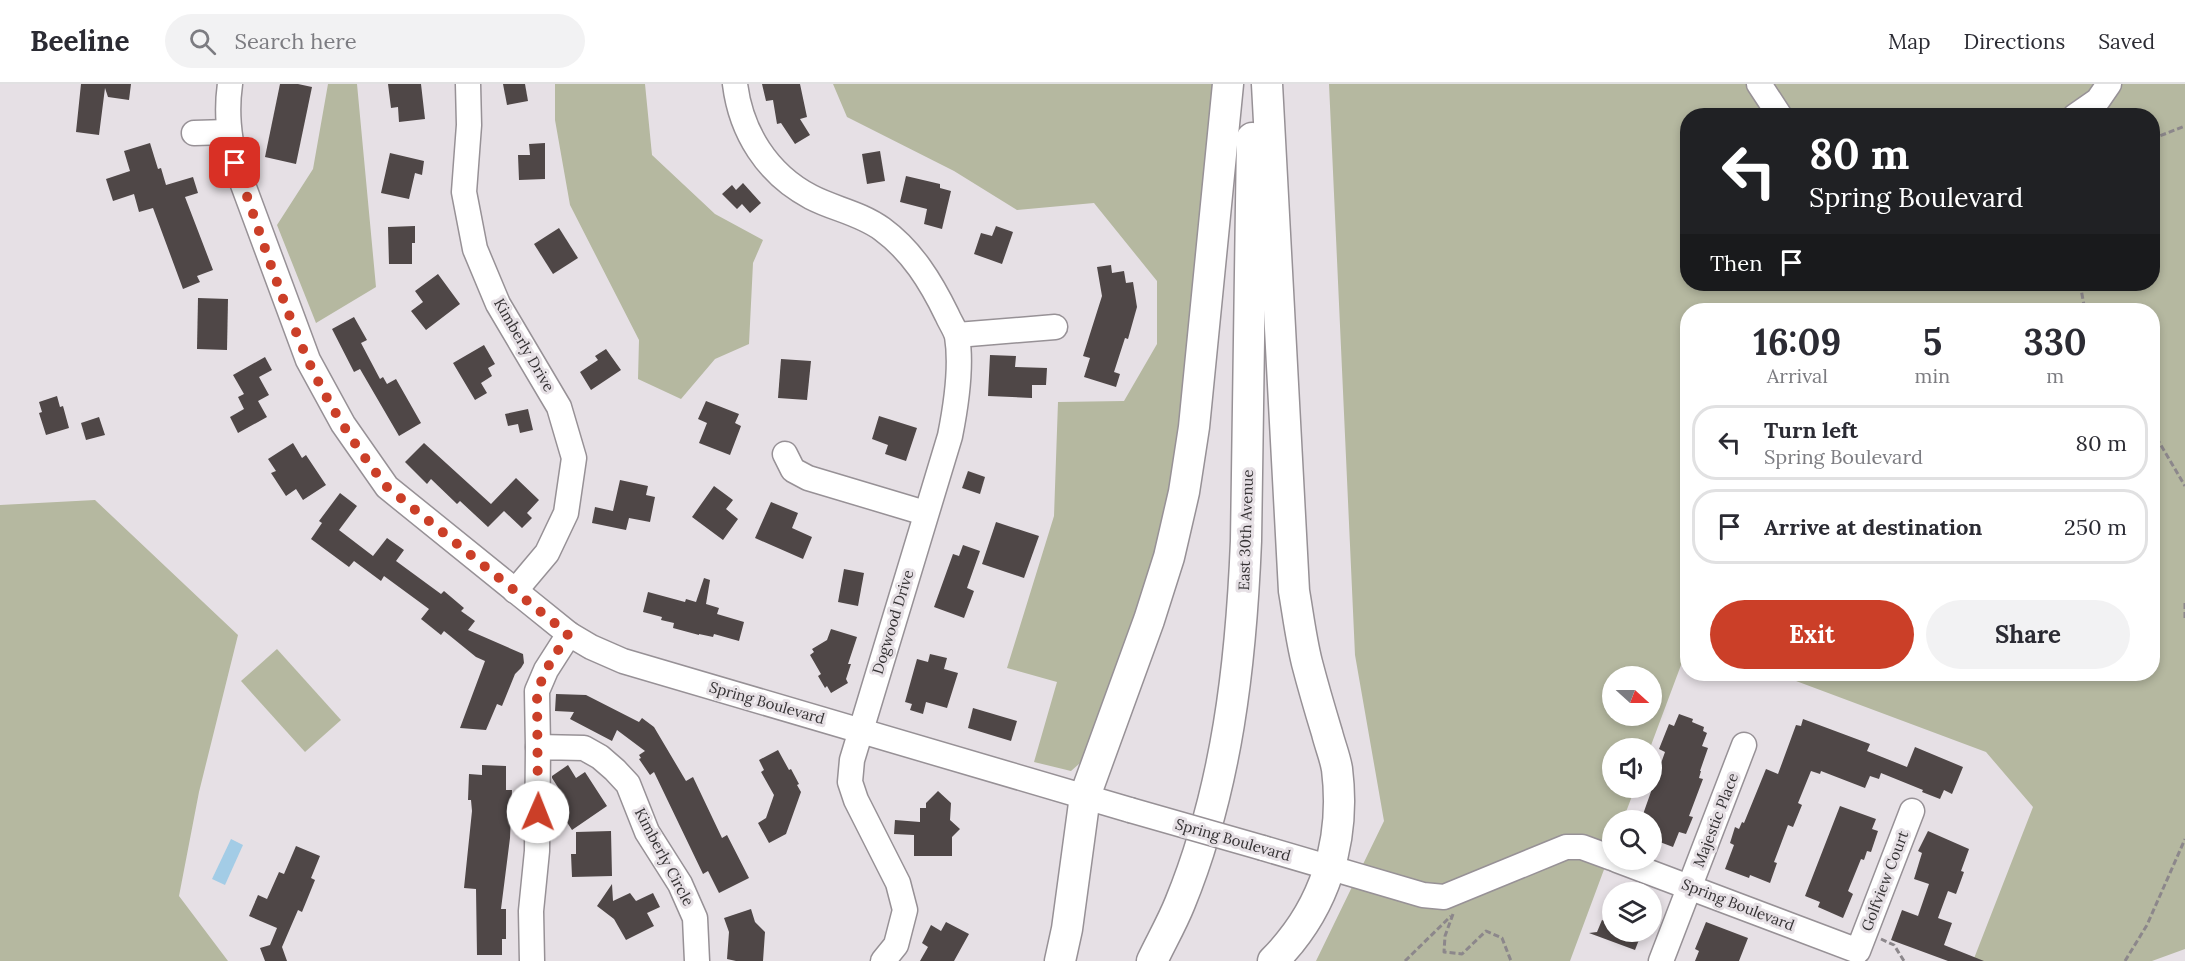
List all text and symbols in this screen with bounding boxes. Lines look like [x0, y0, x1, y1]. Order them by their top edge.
search box [165, 14, 585, 68]
text: Beeline [30, 23, 129, 59]
icon: search [186, 25, 219, 58]
text: Search here [234, 27, 357, 55]
text: Map [1888, 28, 1931, 55]
text: Directions [1964, 28, 2065, 55]
text: Saved [2098, 28, 2155, 55]
text: 80 m [1809, 127, 1909, 181]
icon: left [1710, 132, 1788, 210]
pin [209, 137, 260, 188]
icon: arrive [218, 146, 251, 179]
text: Spring Boulevard [1809, 180, 2023, 214]
icon: arrive [1775, 246, 1808, 279]
text: Then [1710, 249, 1763, 277]
street label: Kimberly Drive [490, 295, 559, 395]
text: 16:09 [1753, 319, 1841, 365]
text: 5 [1923, 319, 1942, 365]
text: 330 [2023, 319, 2087, 365]
text: Arrival [1767, 363, 1828, 388]
text: min [1915, 363, 1950, 388]
text: m [2046, 363, 2064, 388]
text: Turn left [1764, 416, 1858, 444]
icon: left [1713, 426, 1746, 459]
text: 80 m [2076, 429, 2127, 457]
text: Spring Boulevard [1764, 444, 1923, 469]
street label: East 30th Avenue [1234, 469, 1257, 591]
icon: arrive [1713, 510, 1746, 543]
text: Arrive at destination [1764, 513, 1982, 541]
text: 250 m [2064, 513, 2127, 541]
street label: Dogwood Drive [868, 567, 917, 676]
button: Exit [1710, 600, 1914, 669]
button: Share [1926, 600, 2130, 669]
north arrow [1602, 666, 1662, 726]
map controls [1602, 666, 1662, 942]
street label: Spring Boulevard [707, 677, 827, 728]
button: sound [1602, 738, 1662, 798]
street label: Majestic Place [1689, 770, 1742, 870]
position arrow [506, 780, 570, 844]
street label: Kimberly Circle [631, 804, 698, 909]
button: search [1602, 810, 1662, 870]
street label: Spring Boulevard [1173, 814, 1293, 865]
street label: Golfview Court [1857, 828, 1912, 934]
street label: Spring Boulevard [1679, 874, 1797, 935]
button: layers [1602, 882, 1662, 942]

